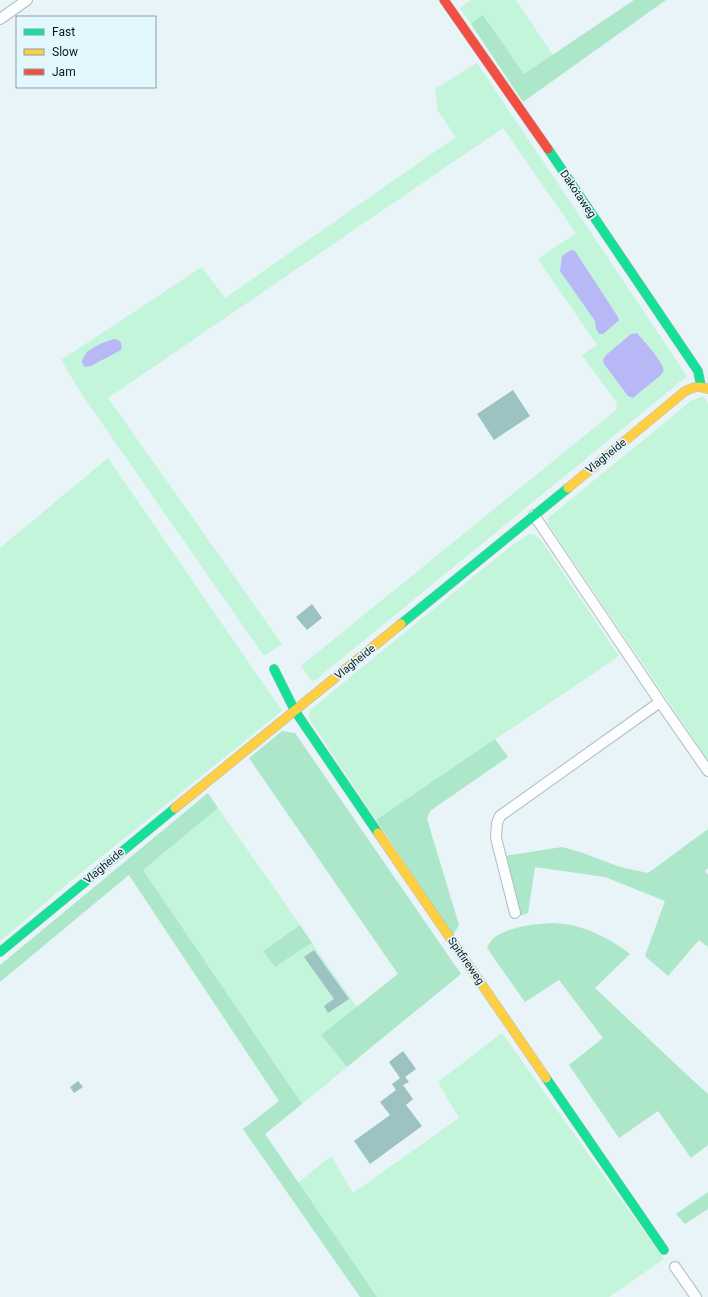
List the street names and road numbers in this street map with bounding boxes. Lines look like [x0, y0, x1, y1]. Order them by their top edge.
street label: Dakotaweg [557, 168, 599, 220]
street label: Vlagheide [583, 436, 629, 476]
street label: Vlagheide [332, 642, 378, 682]
street label: Vlagheide [81, 845, 127, 887]
street label: Spitfireweg [445, 935, 487, 987]

